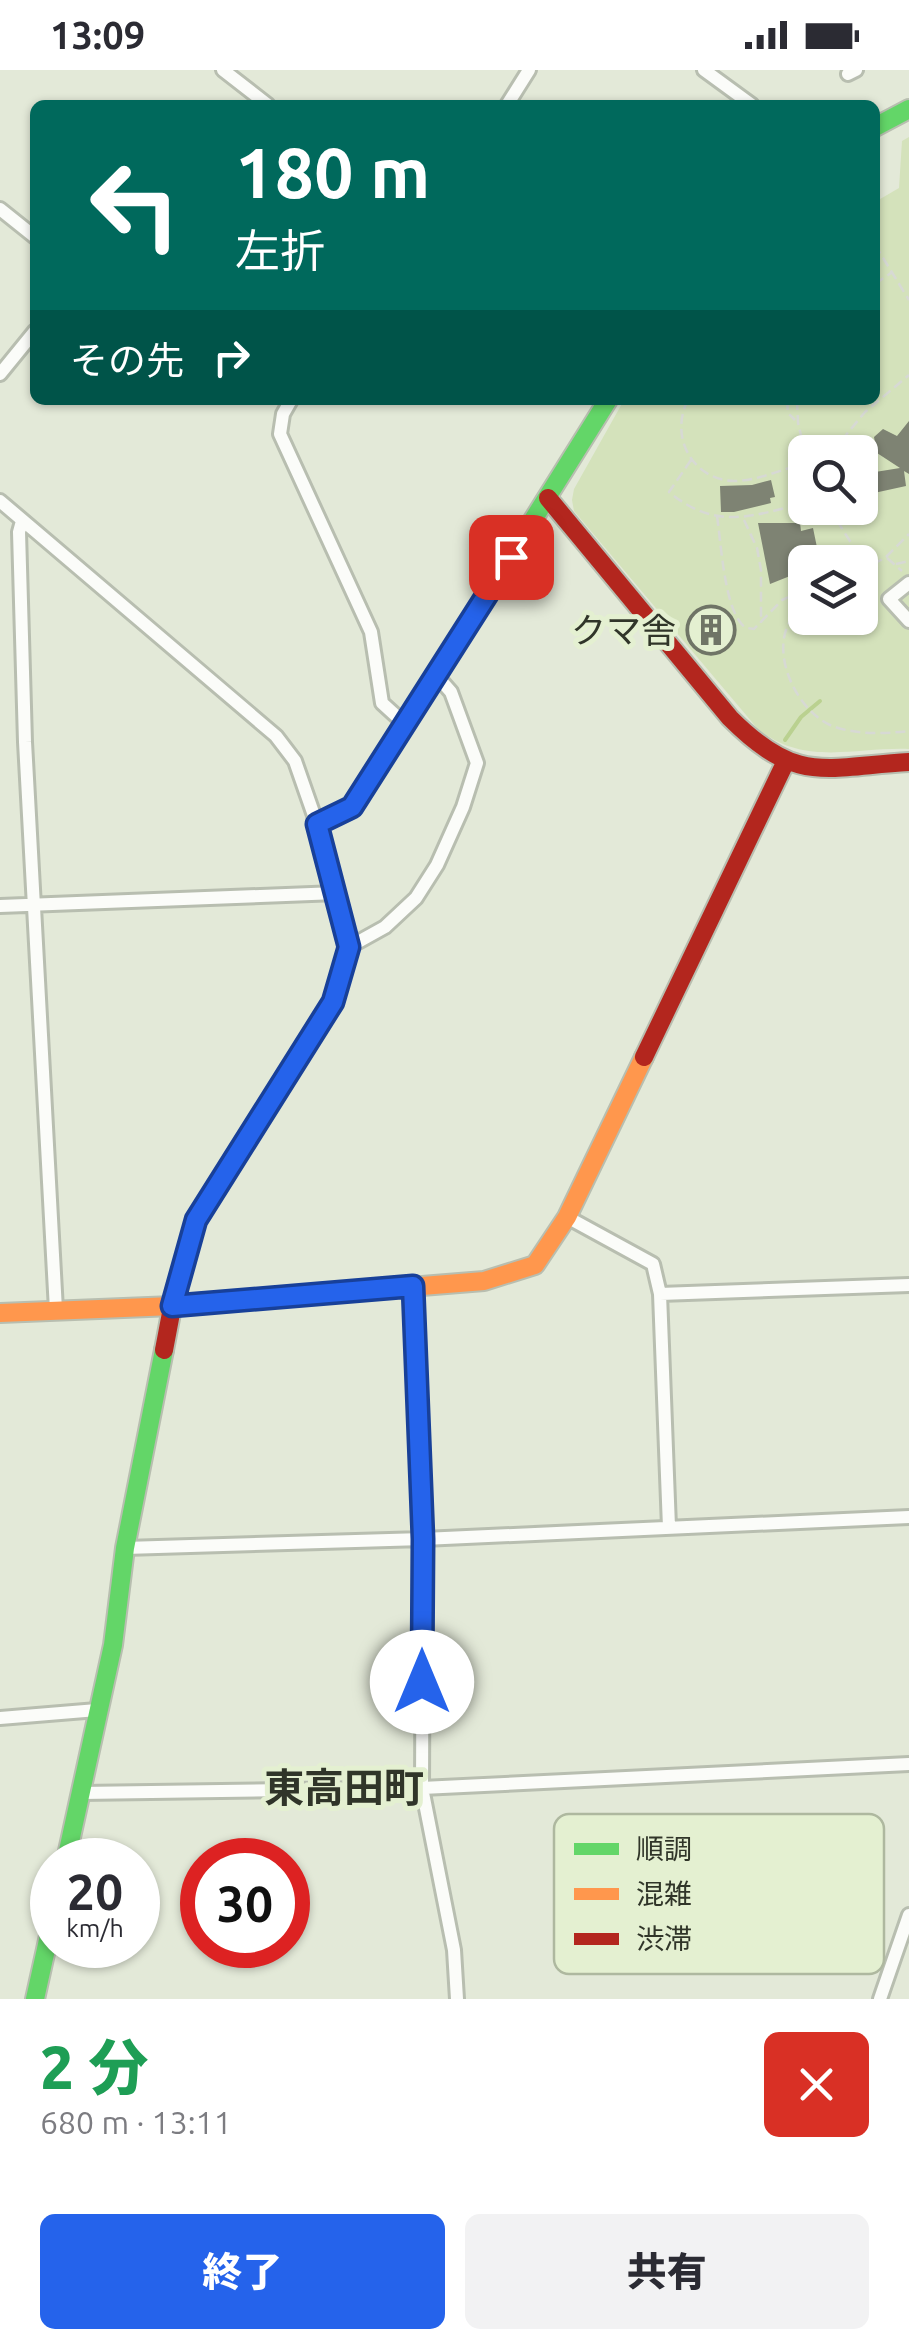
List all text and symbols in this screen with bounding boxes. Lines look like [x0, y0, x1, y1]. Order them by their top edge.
text: 13:09 [50, 14, 145, 56]
text: 180 m [235, 133, 430, 211]
icon: left [70, 140, 200, 270]
text: 左折 [235, 225, 325, 276]
icon: right [204, 330, 259, 385]
text: その先 [70, 339, 184, 381]
map controls [788, 435, 878, 635]
button: search [788, 435, 878, 525]
pin [469, 515, 554, 600]
icon: arrive [484, 530, 539, 585]
button: layers [788, 545, 878, 635]
building icon: クマ舎 [685, 604, 737, 656]
place label: クマ舎 [571, 610, 676, 650]
position arrow [370, 1630, 474, 1734]
district label: 東高田町 [264, 1765, 424, 1810]
legend [554, 1814, 884, 1974]
text: 順調 [636, 1833, 692, 1864]
speed limit sign: 30 [180, 1838, 310, 1968]
text: 20 [67, 1863, 123, 1919]
text: 混雑 [636, 1878, 692, 1909]
text: km/h [66, 1914, 124, 1942]
text: 渋滞 [636, 1923, 692, 1954]
button: close [764, 2032, 869, 2137]
text: 2 分 [40, 2033, 148, 2100]
text: 680 m · 13:11 [40, 2104, 232, 2140]
button: 終了 [40, 2214, 445, 2329]
button: 共有 [465, 2214, 869, 2329]

